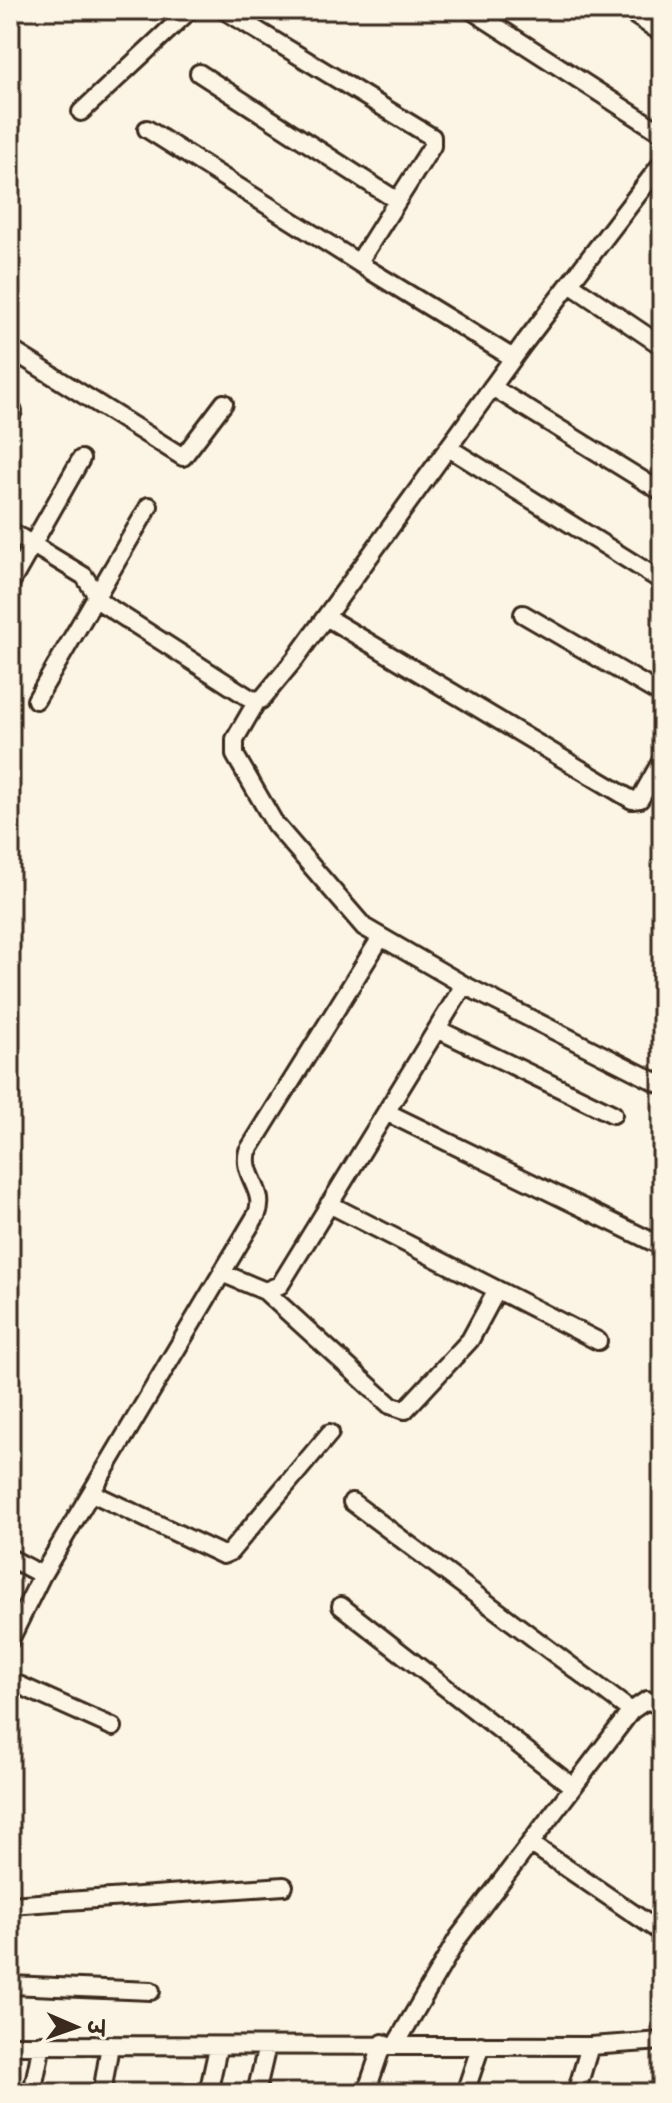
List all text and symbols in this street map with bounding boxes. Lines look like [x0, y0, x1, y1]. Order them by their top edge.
north arrow [36, 1987, 116, 2067]
text: उ [77, 2018, 109, 2038]

